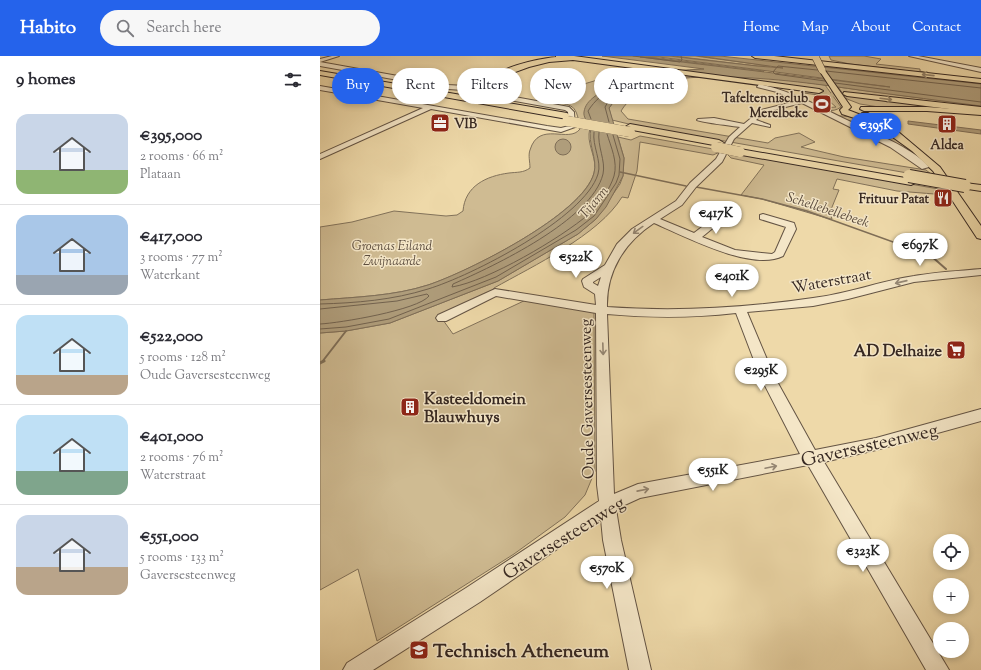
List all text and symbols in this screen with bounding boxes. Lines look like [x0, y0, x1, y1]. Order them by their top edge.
search box [100, 10, 380, 46]
text: Habito [20, 15, 76, 42]
icon: search [114, 17, 136, 39]
text: Search here [146, 18, 221, 39]
text: Home [743, 18, 780, 38]
text: Map [802, 18, 829, 38]
text: About [851, 18, 890, 38]
text: Contact [912, 18, 961, 38]
text: 9 homes [16, 68, 75, 92]
chip: Buy [332, 68, 384, 104]
chip: Rent [392, 68, 449, 104]
chip: Filters [457, 68, 522, 104]
chip: New [530, 68, 586, 104]
chip: Apartment [594, 68, 688, 104]
icon: filters [282, 69, 304, 91]
one-way arrow [922, 71, 935, 79]
place label: Tafeltennisclub Merelbeke [722, 90, 808, 123]
sports icon: Tafeltennisclub Merelbeke [811, 93, 833, 115]
one-way arrow [879, 96, 892, 103]
office icon: VIB [429, 112, 451, 134]
pin: €395K [848, 113, 904, 147]
building icon: Aldea [936, 113, 958, 135]
place label: VIB [454, 116, 478, 134]
text: €395K [859, 117, 893, 135]
text: €395,000 [140, 124, 202, 148]
icon: home [48, 130, 96, 178]
place label: Aldea [930, 137, 964, 155]
text: 2 rooms · 66 m² [140, 148, 223, 166]
text: Plataan [140, 166, 181, 184]
water label: Tijarm [575, 182, 615, 224]
restaurant icon: Frituur Patat [932, 187, 954, 209]
water label: Schellebellebeek [783, 188, 872, 234]
place label: Frituur Patat [859, 191, 930, 209]
pin: €417K [688, 201, 744, 235]
text: €417K [699, 205, 733, 223]
text: €417,000 [140, 225, 203, 249]
one-way arrow [632, 226, 643, 234]
icon: home [48, 231, 96, 279]
pin: €697K [892, 233, 948, 267]
text: €697K [902, 237, 938, 255]
park label: Groenas Eiland Zwijnaarde [352, 238, 433, 271]
pin: €522K [548, 245, 604, 279]
text: 3 rooms · 77 m² [140, 249, 223, 267]
text: €522K [559, 249, 593, 267]
pin: €401K [704, 264, 760, 298]
street label: Waterstraat [790, 264, 874, 301]
text: Waterkant [140, 267, 200, 285]
text: €401K [715, 268, 749, 286]
one-way arrow [895, 279, 908, 287]
street label: Oude Gaversesteenweg [576, 318, 601, 479]
text: €522,000 [140, 325, 203, 349]
icon: home [48, 331, 96, 379]
supermarket icon: AD Delhaize [945, 339, 967, 361]
place label: AD Delhaize [854, 341, 943, 364]
one-way arrow [599, 342, 607, 355]
text: 5 rooms · 128 m² [140, 349, 226, 367]
pin: €295K [733, 358, 789, 392]
text: €295K [744, 362, 778, 380]
text: Oude Gaversesteenweg [140, 367, 270, 385]
place label: Kasteeldomein Blauwhuys [424, 389, 527, 430]
building icon: Kasteeldomein Blauwhuys [399, 396, 421, 418]
street label: Gaversesteenweg [798, 418, 941, 475]
text: €401,000 [140, 425, 204, 449]
icon: home [48, 431, 96, 479]
text: 2 rooms · 76 m² [140, 449, 224, 467]
pin: €551K [685, 458, 741, 492]
text: €551K [698, 462, 728, 480]
one-way arrow [764, 462, 777, 470]
text: Waterstraat [140, 467, 206, 485]
one-way arrow [637, 486, 650, 494]
street label: Gaversesteenweg [498, 491, 631, 588]
text: €551,000 [140, 525, 199, 549]
icon: home [48, 531, 96, 579]
map controls [933, 534, 969, 658]
button: locate [933, 534, 969, 570]
pin: €323K [835, 539, 891, 573]
text: €323K [846, 543, 880, 561]
text: 5 rooms · 133 m² [140, 549, 224, 567]
pin: €570K [579, 556, 635, 590]
text: €570K [590, 560, 624, 578]
text: Gaversesteenweg [140, 567, 236, 585]
button: + [933, 578, 969, 614]
button: − [933, 622, 969, 658]
school or university icon: Technisch Atheneum [408, 639, 430, 661]
place label: Technisch Atheneum [433, 639, 609, 666]

